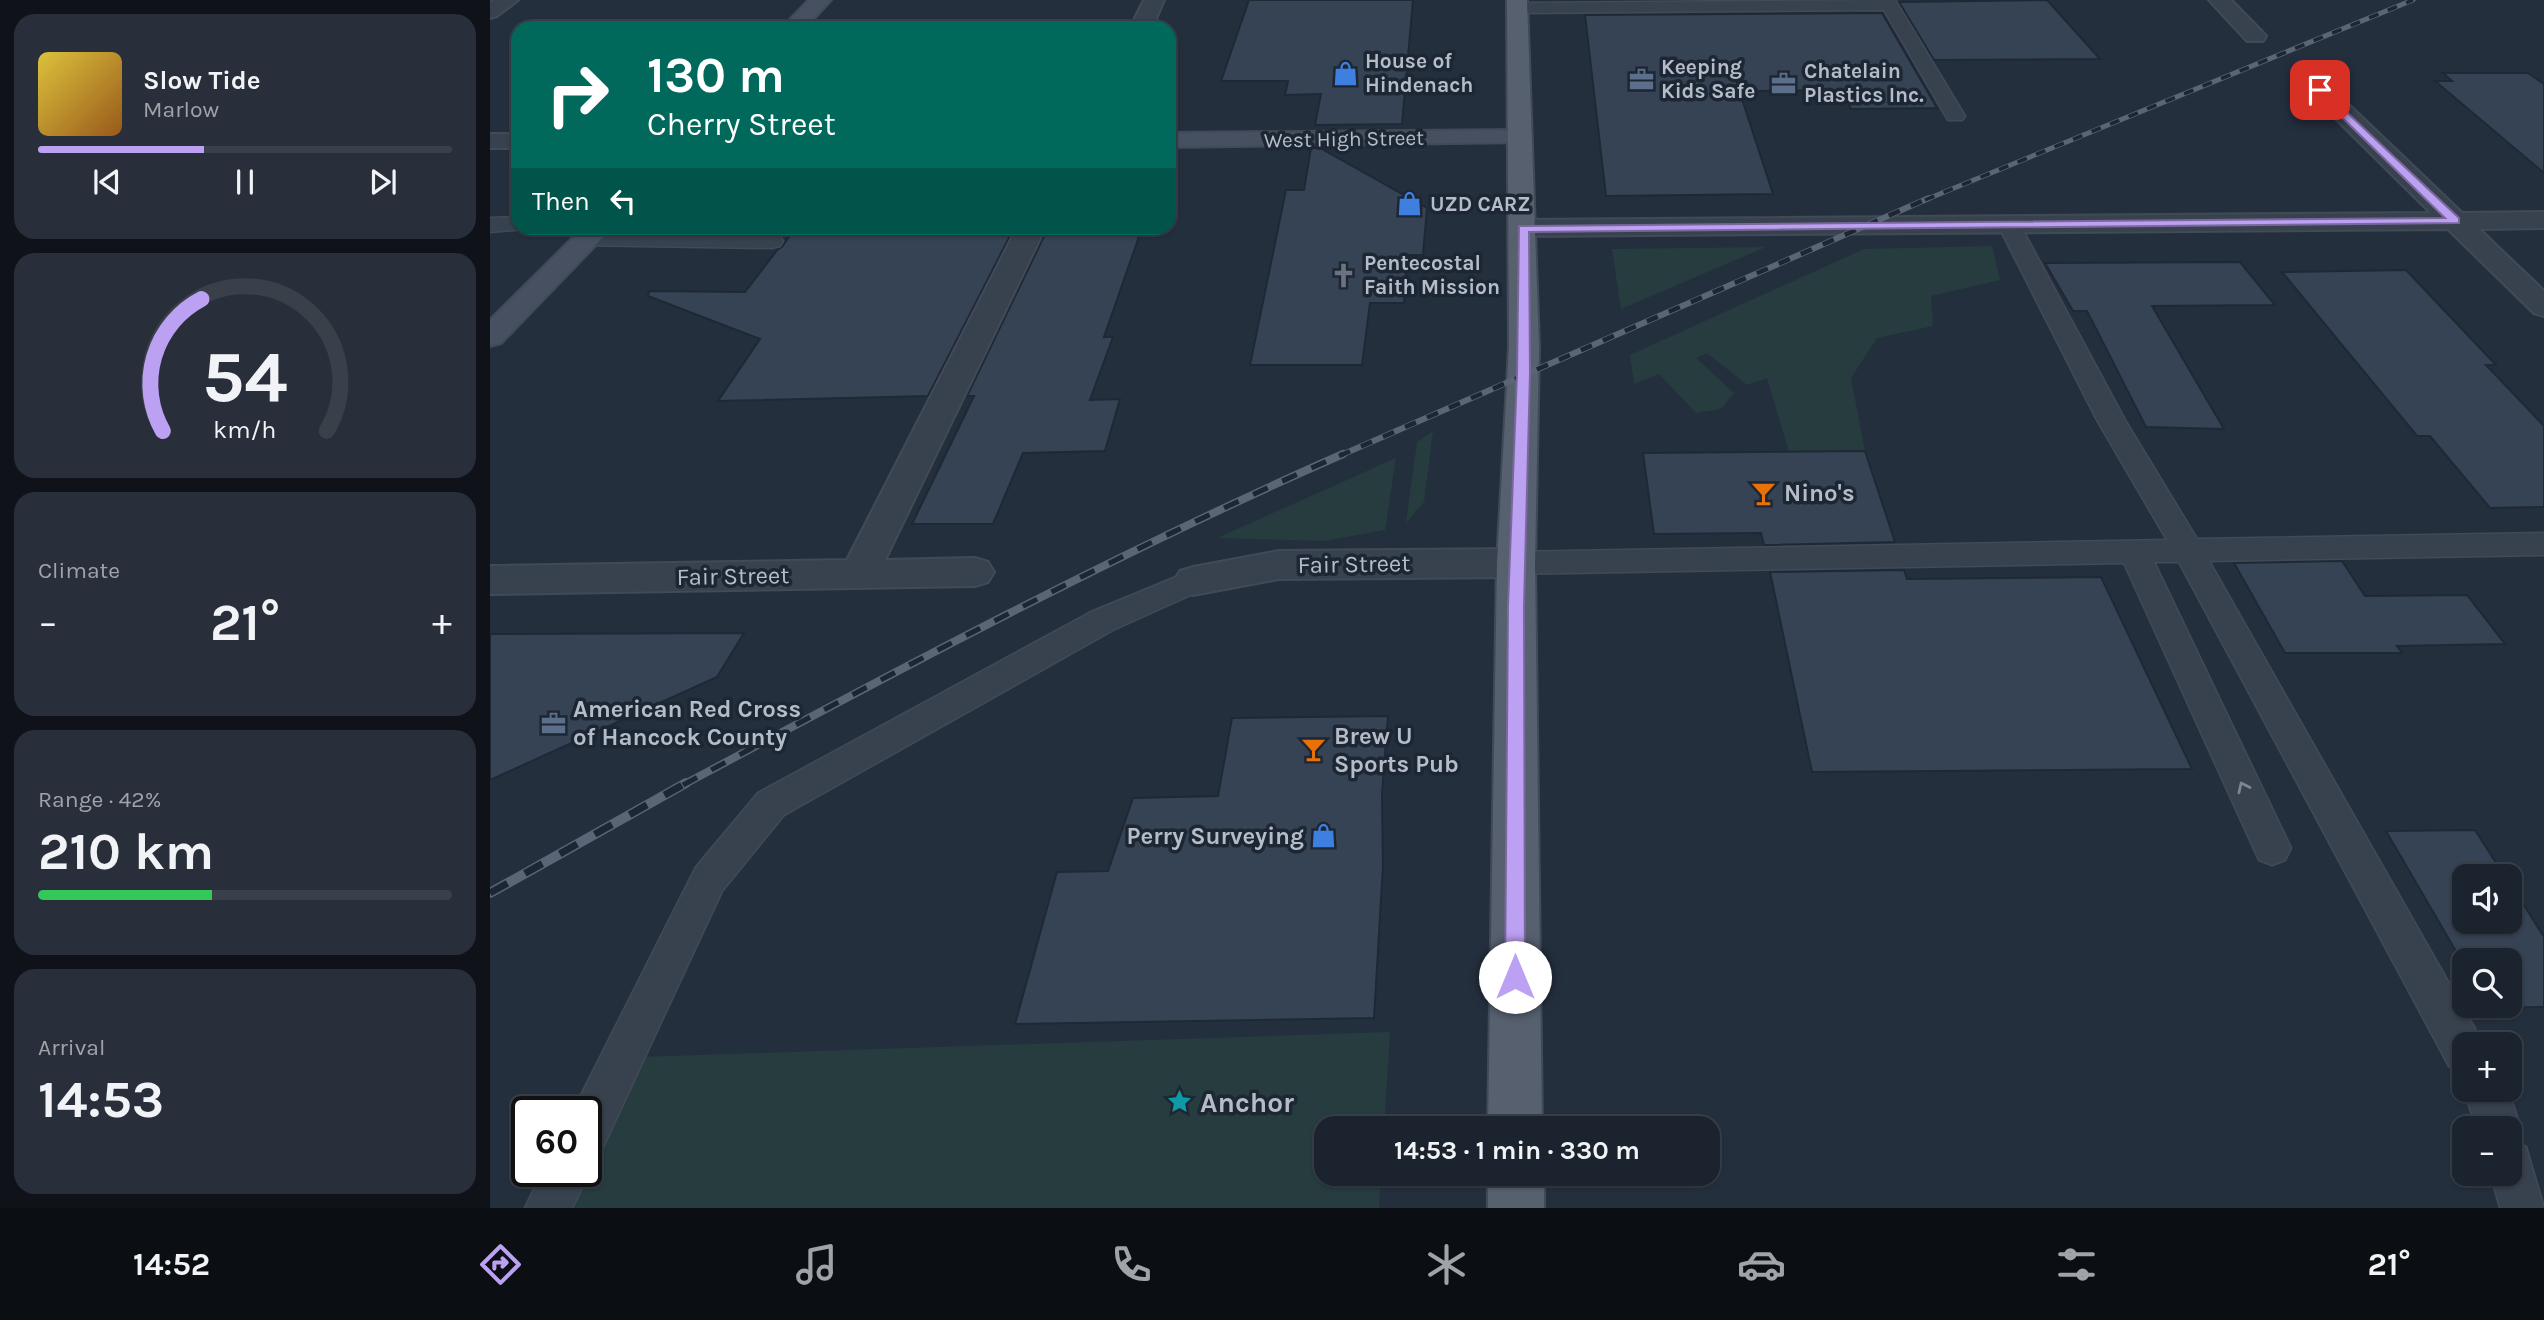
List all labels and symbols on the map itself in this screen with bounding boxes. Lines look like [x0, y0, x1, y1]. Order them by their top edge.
place label: House of Hindenach [1365, 49, 1473, 97]
place label: Keeping Kids Safe [1661, 55, 1755, 103]
shop icon: House of Hindenach [1331, 59, 1359, 87]
place label: Chatelain Plastics Inc. [1804, 59, 1924, 107]
pin [2290, 60, 2350, 120]
office icon: Keeping Kids Safe [1627, 65, 1655, 93]
office icon: Chatelain Plastics Inc. [1770, 69, 1798, 97]
street label: West High Street [1264, 126, 1424, 152]
shop icon: UZD CARZ [1396, 190, 1424, 218]
place label: UZD CARZ [1430, 192, 1531, 216]
place label: Pentecostal Faith Mission [1364, 251, 1500, 299]
church icon: Pentecostal Faith Mission [1330, 261, 1358, 289]
bar icon: Nino's [1750, 479, 1778, 507]
place label: Nino's [1784, 479, 1855, 507]
street label: Fair Street [1297, 549, 1411, 579]
street label: Fair Street [676, 561, 790, 591]
place label: American Red Cross of Hancock County [573, 695, 801, 751]
office icon: American Red Cross of Hancock County [539, 709, 567, 737]
place label: Brew U Sports Pub [1334, 722, 1459, 778]
bar icon: Brew U Sports Pub [1300, 736, 1328, 764]
one-way arrow [2237, 781, 2251, 794]
place label: Perry Surveying [1127, 822, 1304, 850]
shop icon: Perry Surveying [1310, 822, 1338, 850]
position arrow [1478, 940, 1552, 1014]
place label: Anchor [1200, 1086, 1294, 1119]
place icon: Anchor [1166, 1088, 1194, 1116]
speed limit sign: 60 [511, 1096, 602, 1187]

